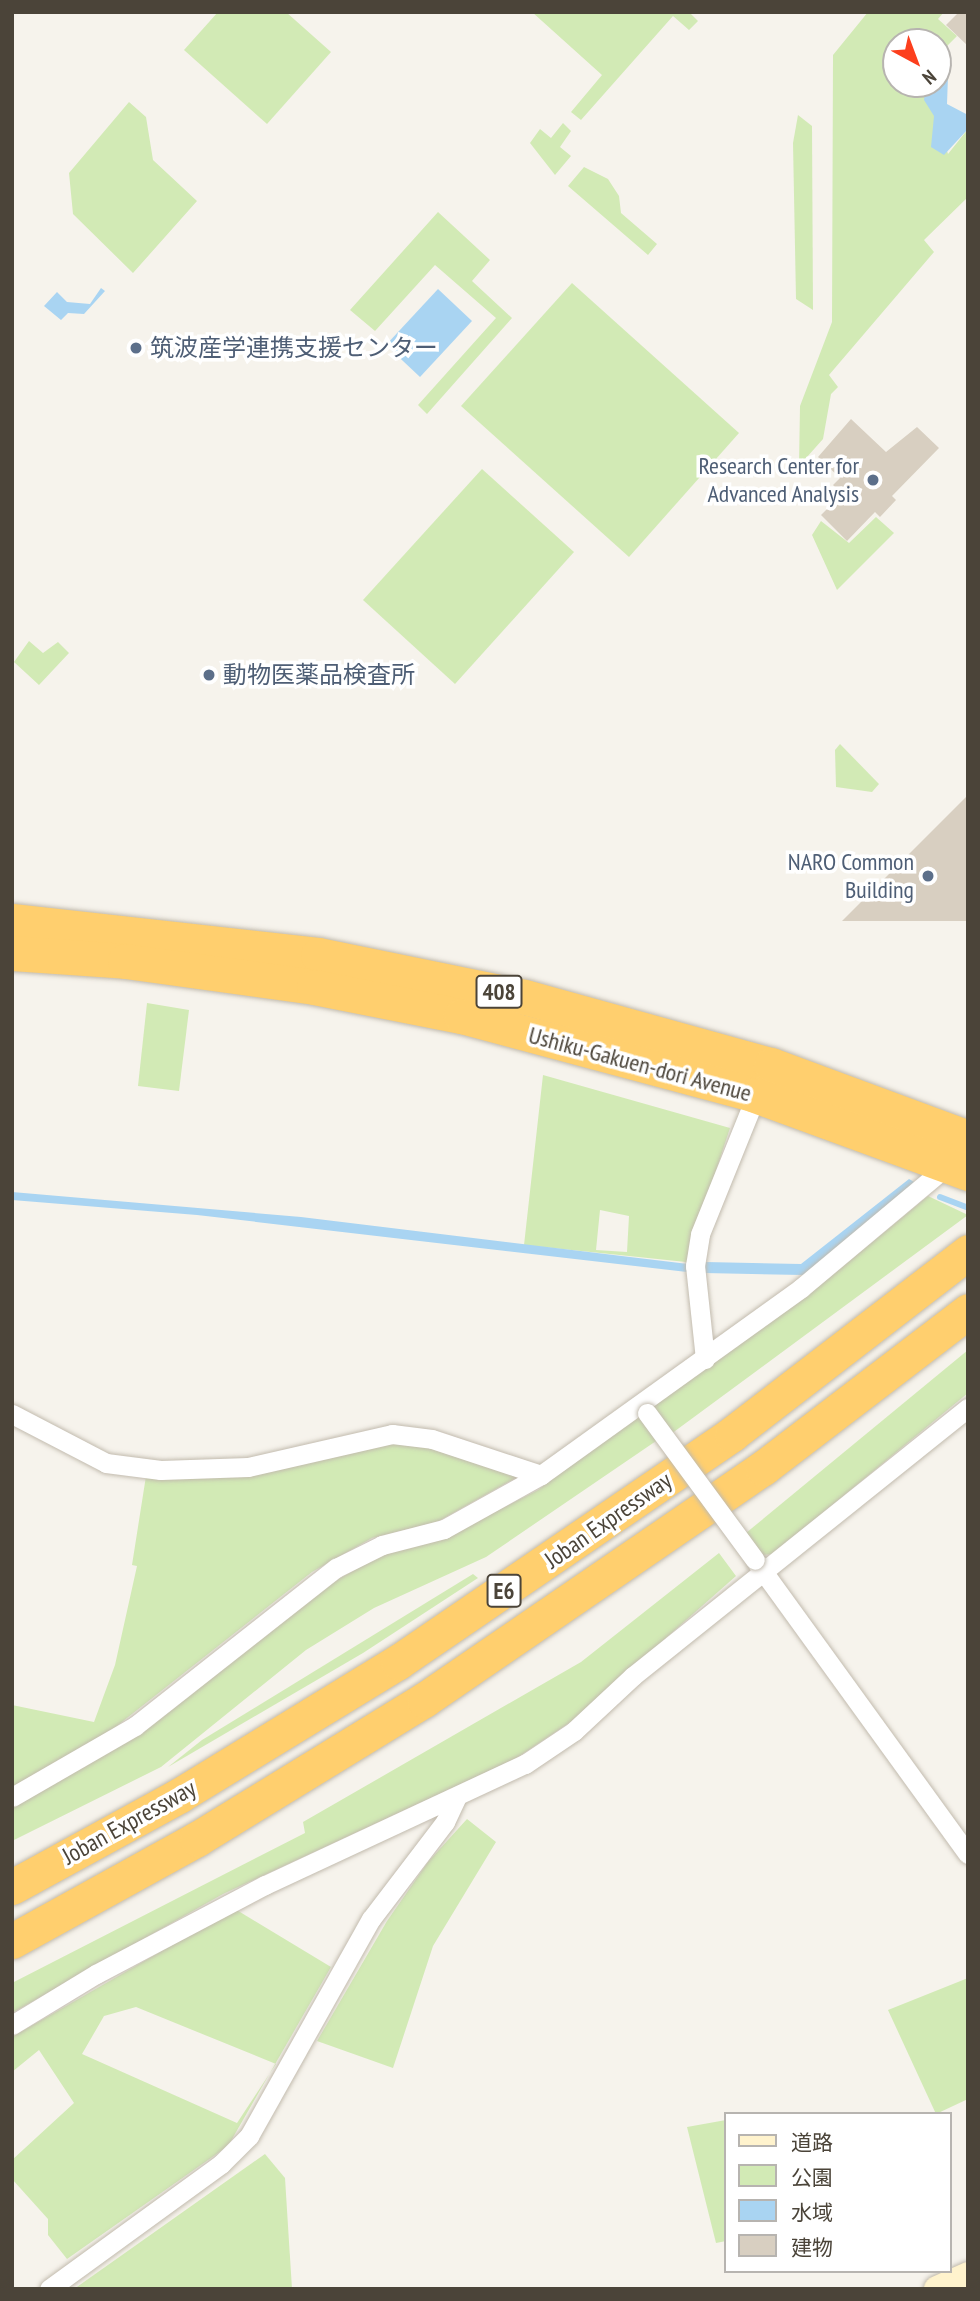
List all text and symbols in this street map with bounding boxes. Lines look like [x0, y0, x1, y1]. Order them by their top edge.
north arrow [882, 28, 952, 98]
text: N [918, 65, 941, 90]
place label: 筑波産学連携支援センター [150, 334, 438, 362]
marker: 筑波産学連携支援センター [128, 340, 144, 356]
place label: Research Center for Advanced Analysis [698, 452, 859, 508]
marker: Research Center for Advanced Analysis [865, 472, 881, 488]
place label: 動物医薬品検査所 [223, 661, 415, 689]
marker: 動物医薬品検査所 [201, 667, 217, 683]
place label: NARO Common Building [788, 848, 914, 904]
marker: NARO Common Building [920, 868, 936, 884]
road number: 408 [475, 973, 524, 1012]
street label: Ushiku-Gakuen-dori Avenue [525, 1020, 755, 1108]
street label: Joban Expressway [539, 1466, 677, 1574]
road number: E6 [486, 1572, 522, 1610]
street label: Joban Expressway [57, 1774, 201, 1870]
legend [724, 2112, 952, 2273]
text: 道路 [791, 2129, 833, 2156]
text: 公園 [791, 2164, 833, 2191]
text: 水域 [791, 2199, 833, 2226]
text: 建物 [791, 2234, 833, 2261]

